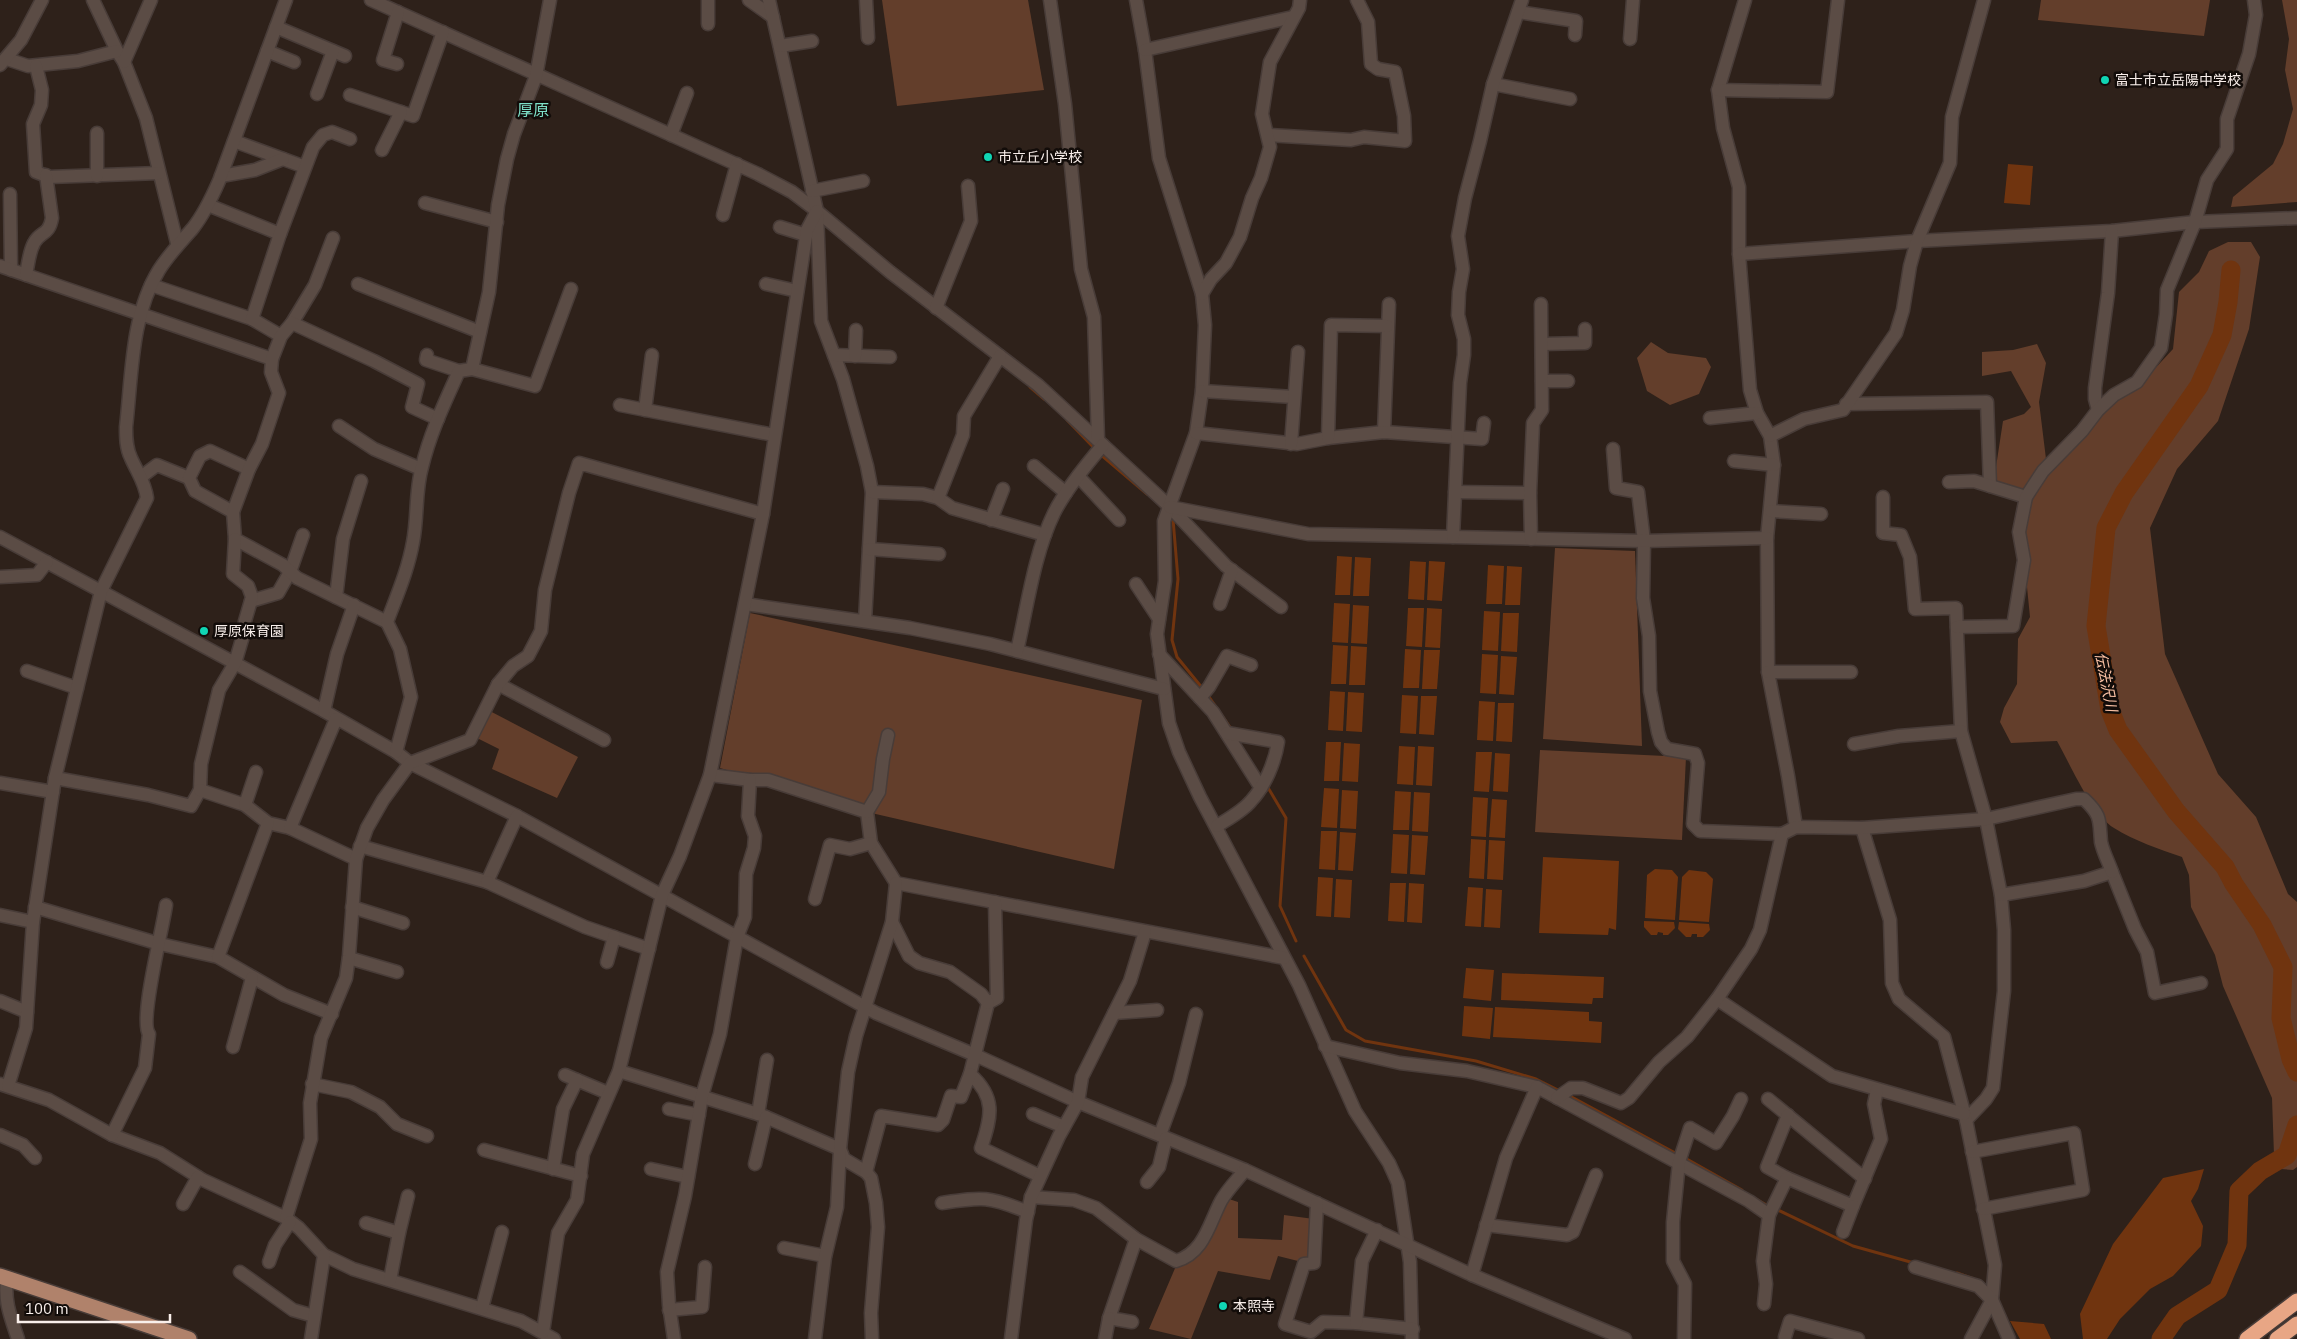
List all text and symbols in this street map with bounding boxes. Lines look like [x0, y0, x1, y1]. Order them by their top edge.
place label: 富士市立岳陽中学校 [2115, 71, 2241, 89]
marker: 富士市立岳陽中学校 [2099, 74, 2111, 86]
district label: 厚原 [517, 100, 549, 120]
place label: 市立丘小学校 [998, 148, 1082, 166]
marker: 市立丘小学校 [982, 151, 994, 163]
place label: 厚原保育園 [214, 622, 284, 640]
marker: 厚原保育園 [198, 625, 210, 637]
water label: 伝法沢川 [2091, 651, 2122, 715]
scale bar [18, 1292, 170, 1324]
place label: 本照寺 [1233, 1297, 1275, 1315]
text: 100 m [25, 1299, 69, 1318]
marker: 本照寺 [1217, 1300, 1229, 1312]

